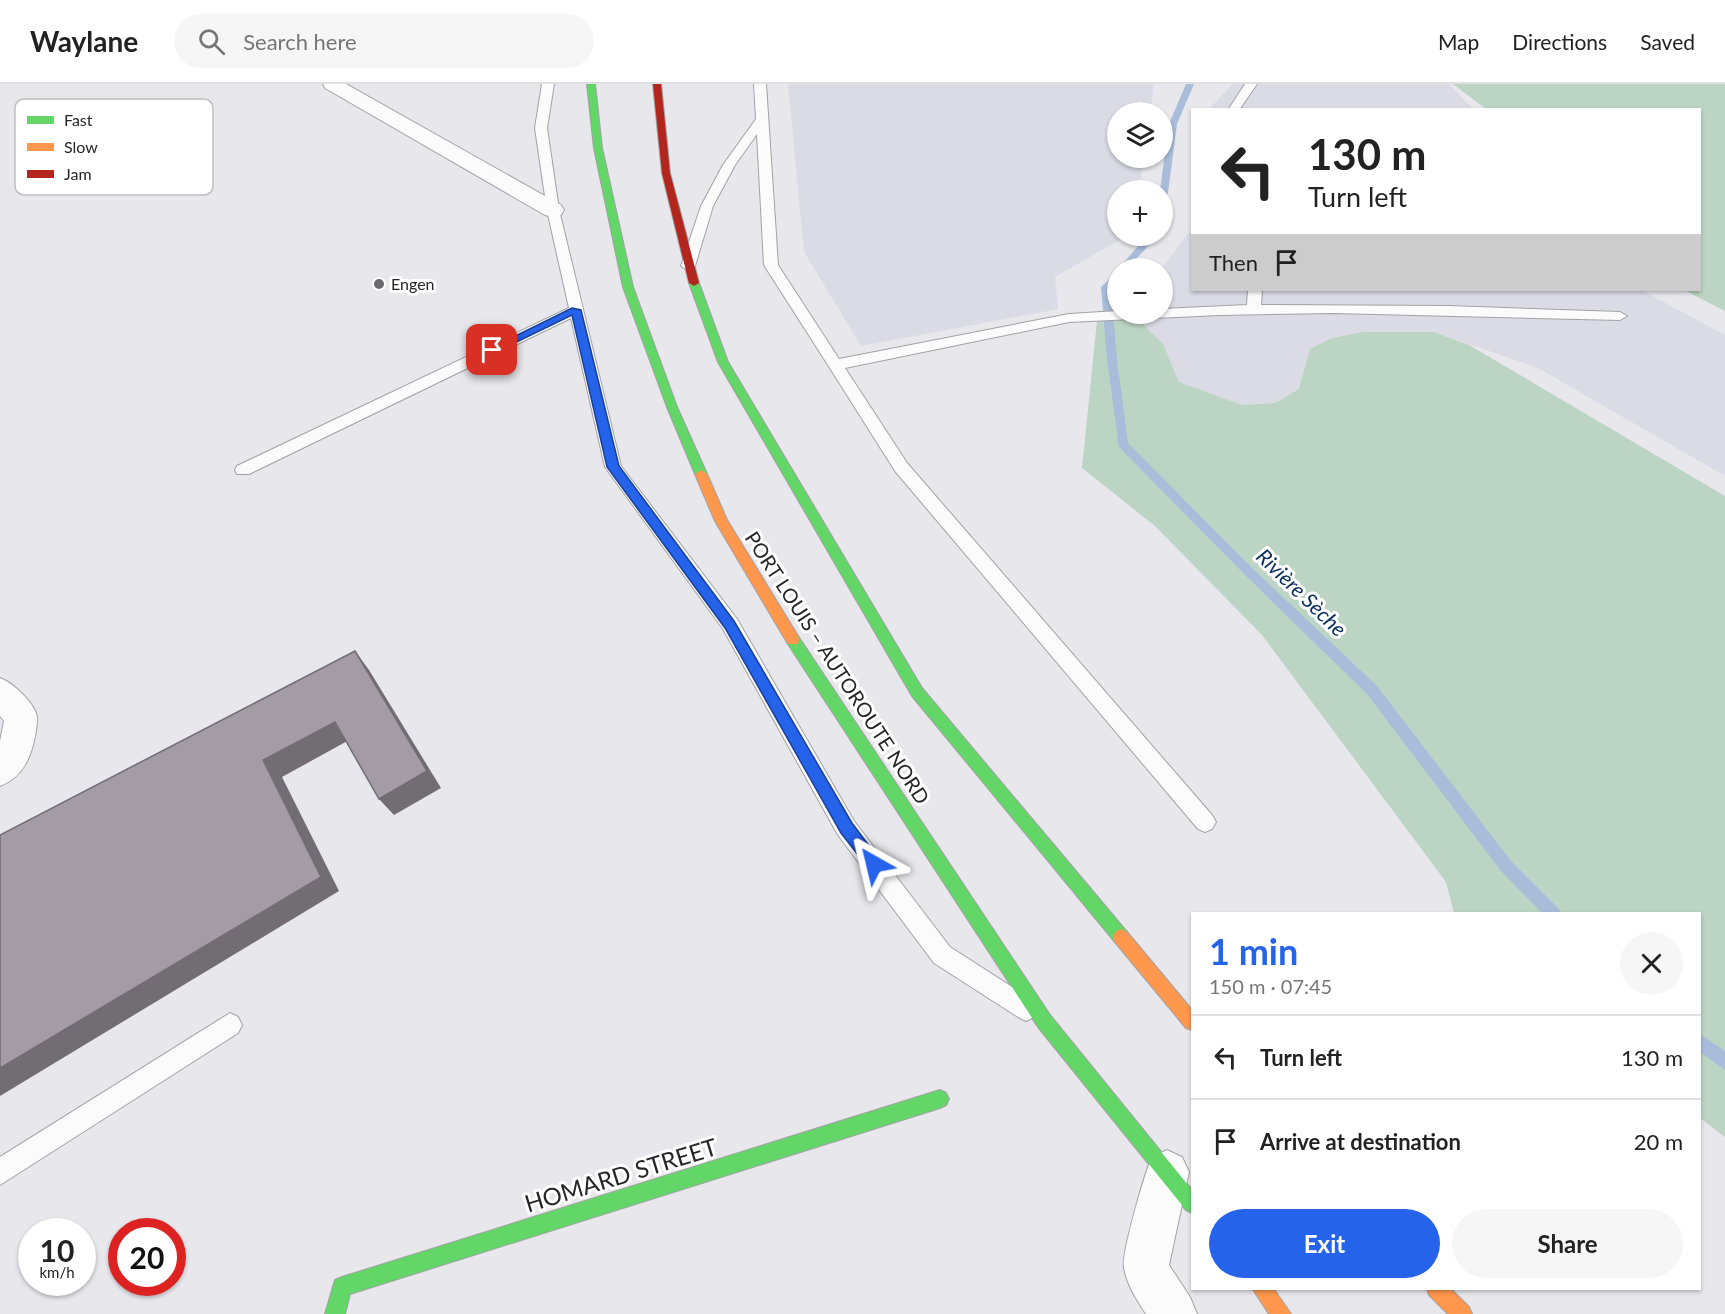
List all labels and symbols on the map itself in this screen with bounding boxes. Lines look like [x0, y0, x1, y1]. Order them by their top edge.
legend [15, 99, 213, 195]
text: Fast [64, 110, 93, 129]
text: Slow [64, 137, 98, 156]
text: Jam [64, 164, 92, 183]
place label: Engen [391, 274, 435, 293]
marker: Engen [372, 277, 386, 291]
pin [466, 324, 517, 375]
street label: PORT LOUIS – AUTOROUTE NORD [741, 527, 935, 808]
water label: Rivière Sèche [1252, 543, 1352, 641]
position arrow [842, 832, 906, 896]
street label: HOMARD STREET [521, 1132, 720, 1218]
speed limit sign: 20 [108, 1218, 186, 1296]

